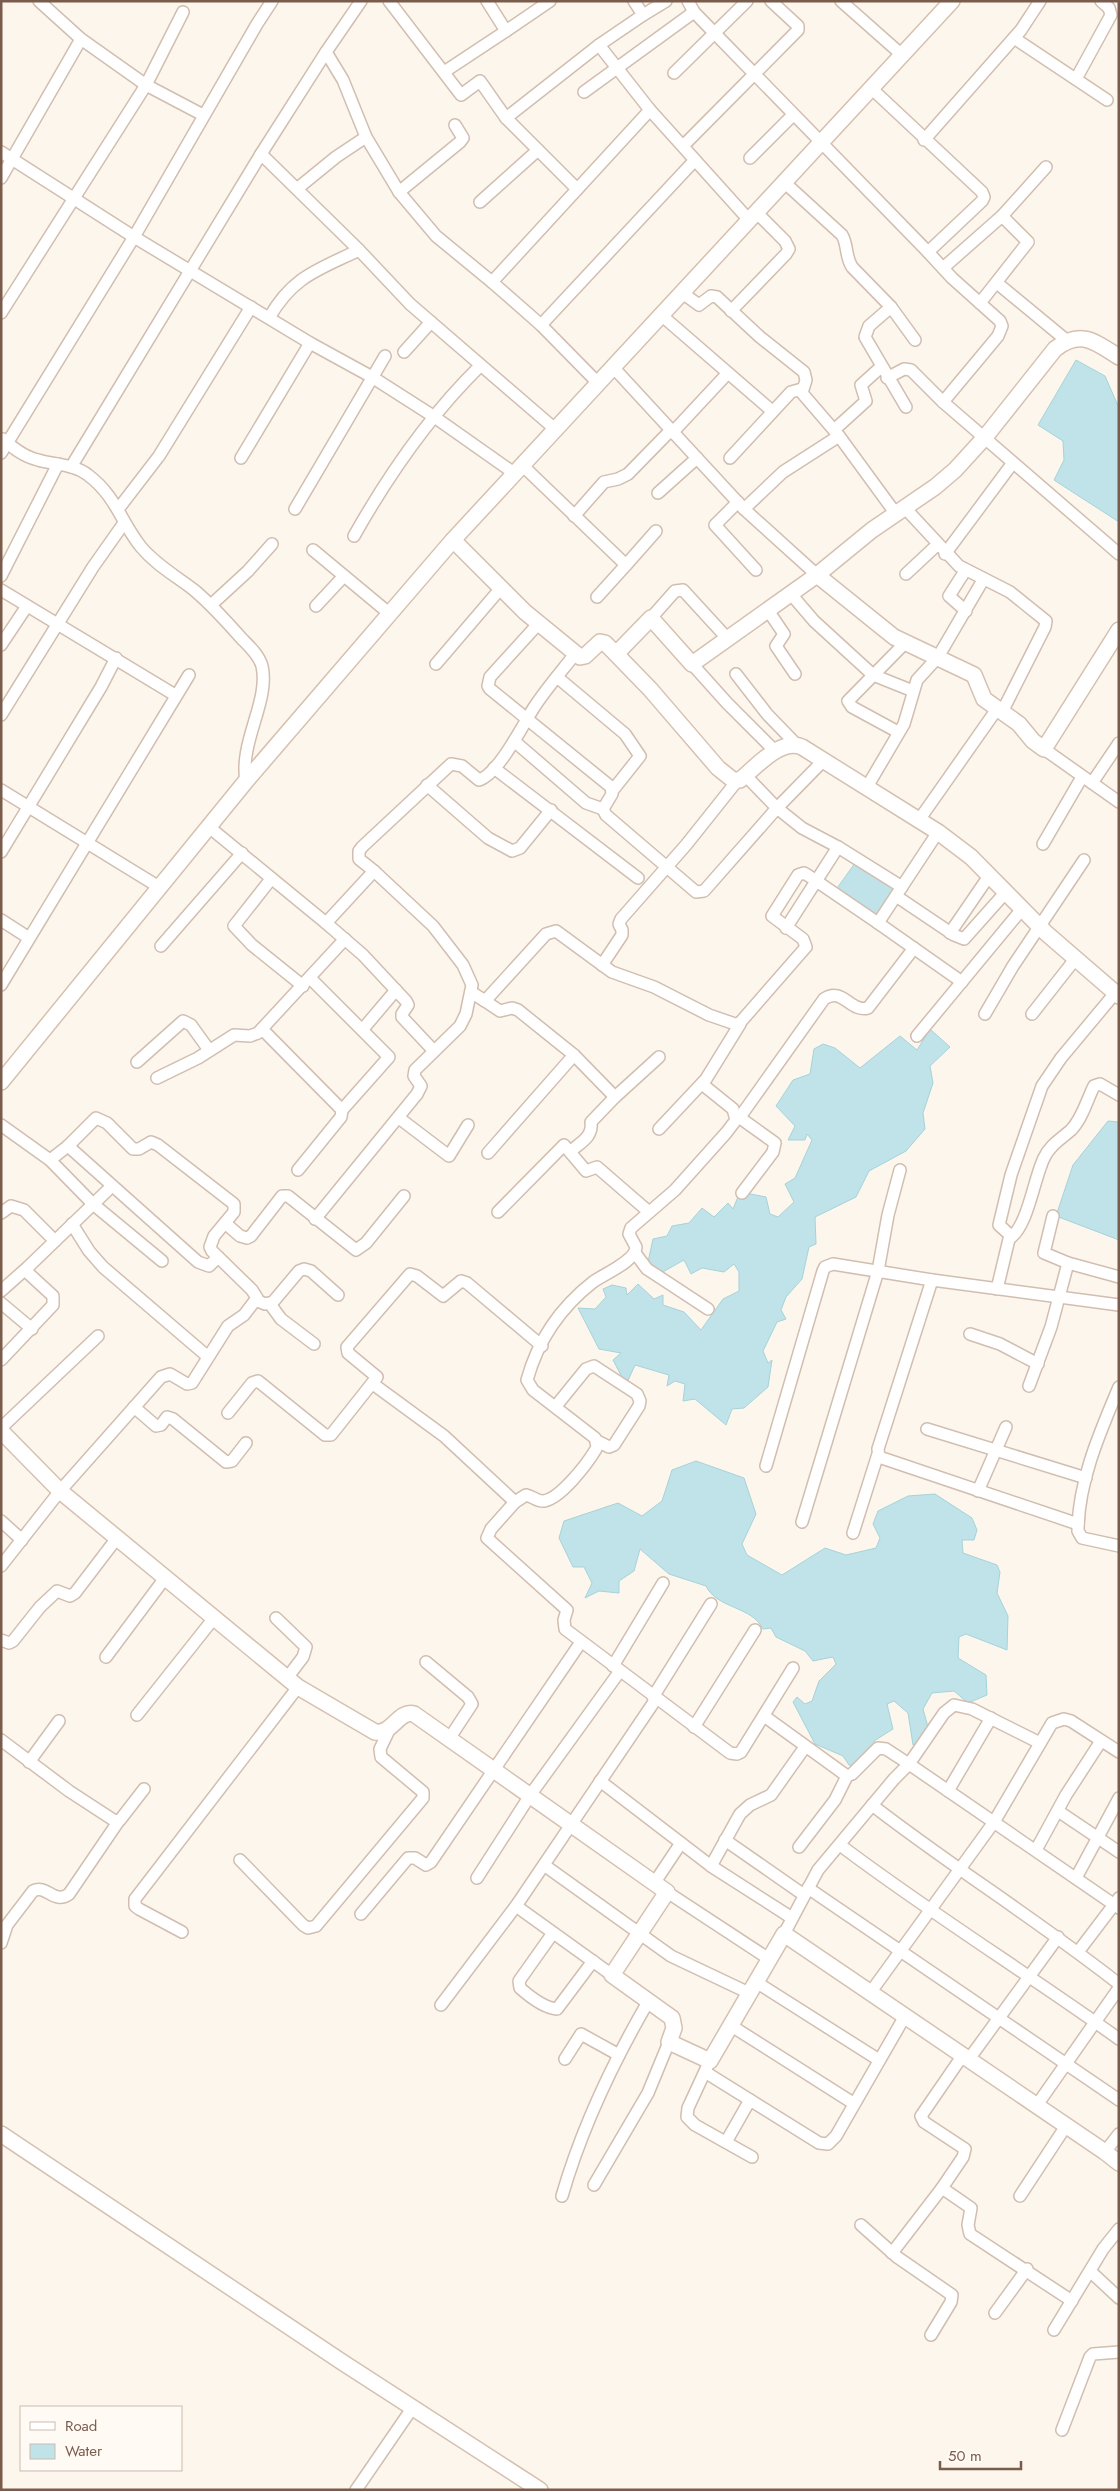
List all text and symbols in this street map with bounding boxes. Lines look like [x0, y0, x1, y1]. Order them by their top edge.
legend [20, 2406, 182, 2471]
text: Road [65, 2415, 97, 2437]
scale bar [940, 2438, 1021, 2470]
text: Water [65, 2440, 103, 2462]
text: 50 m [948, 2445, 982, 2467]

